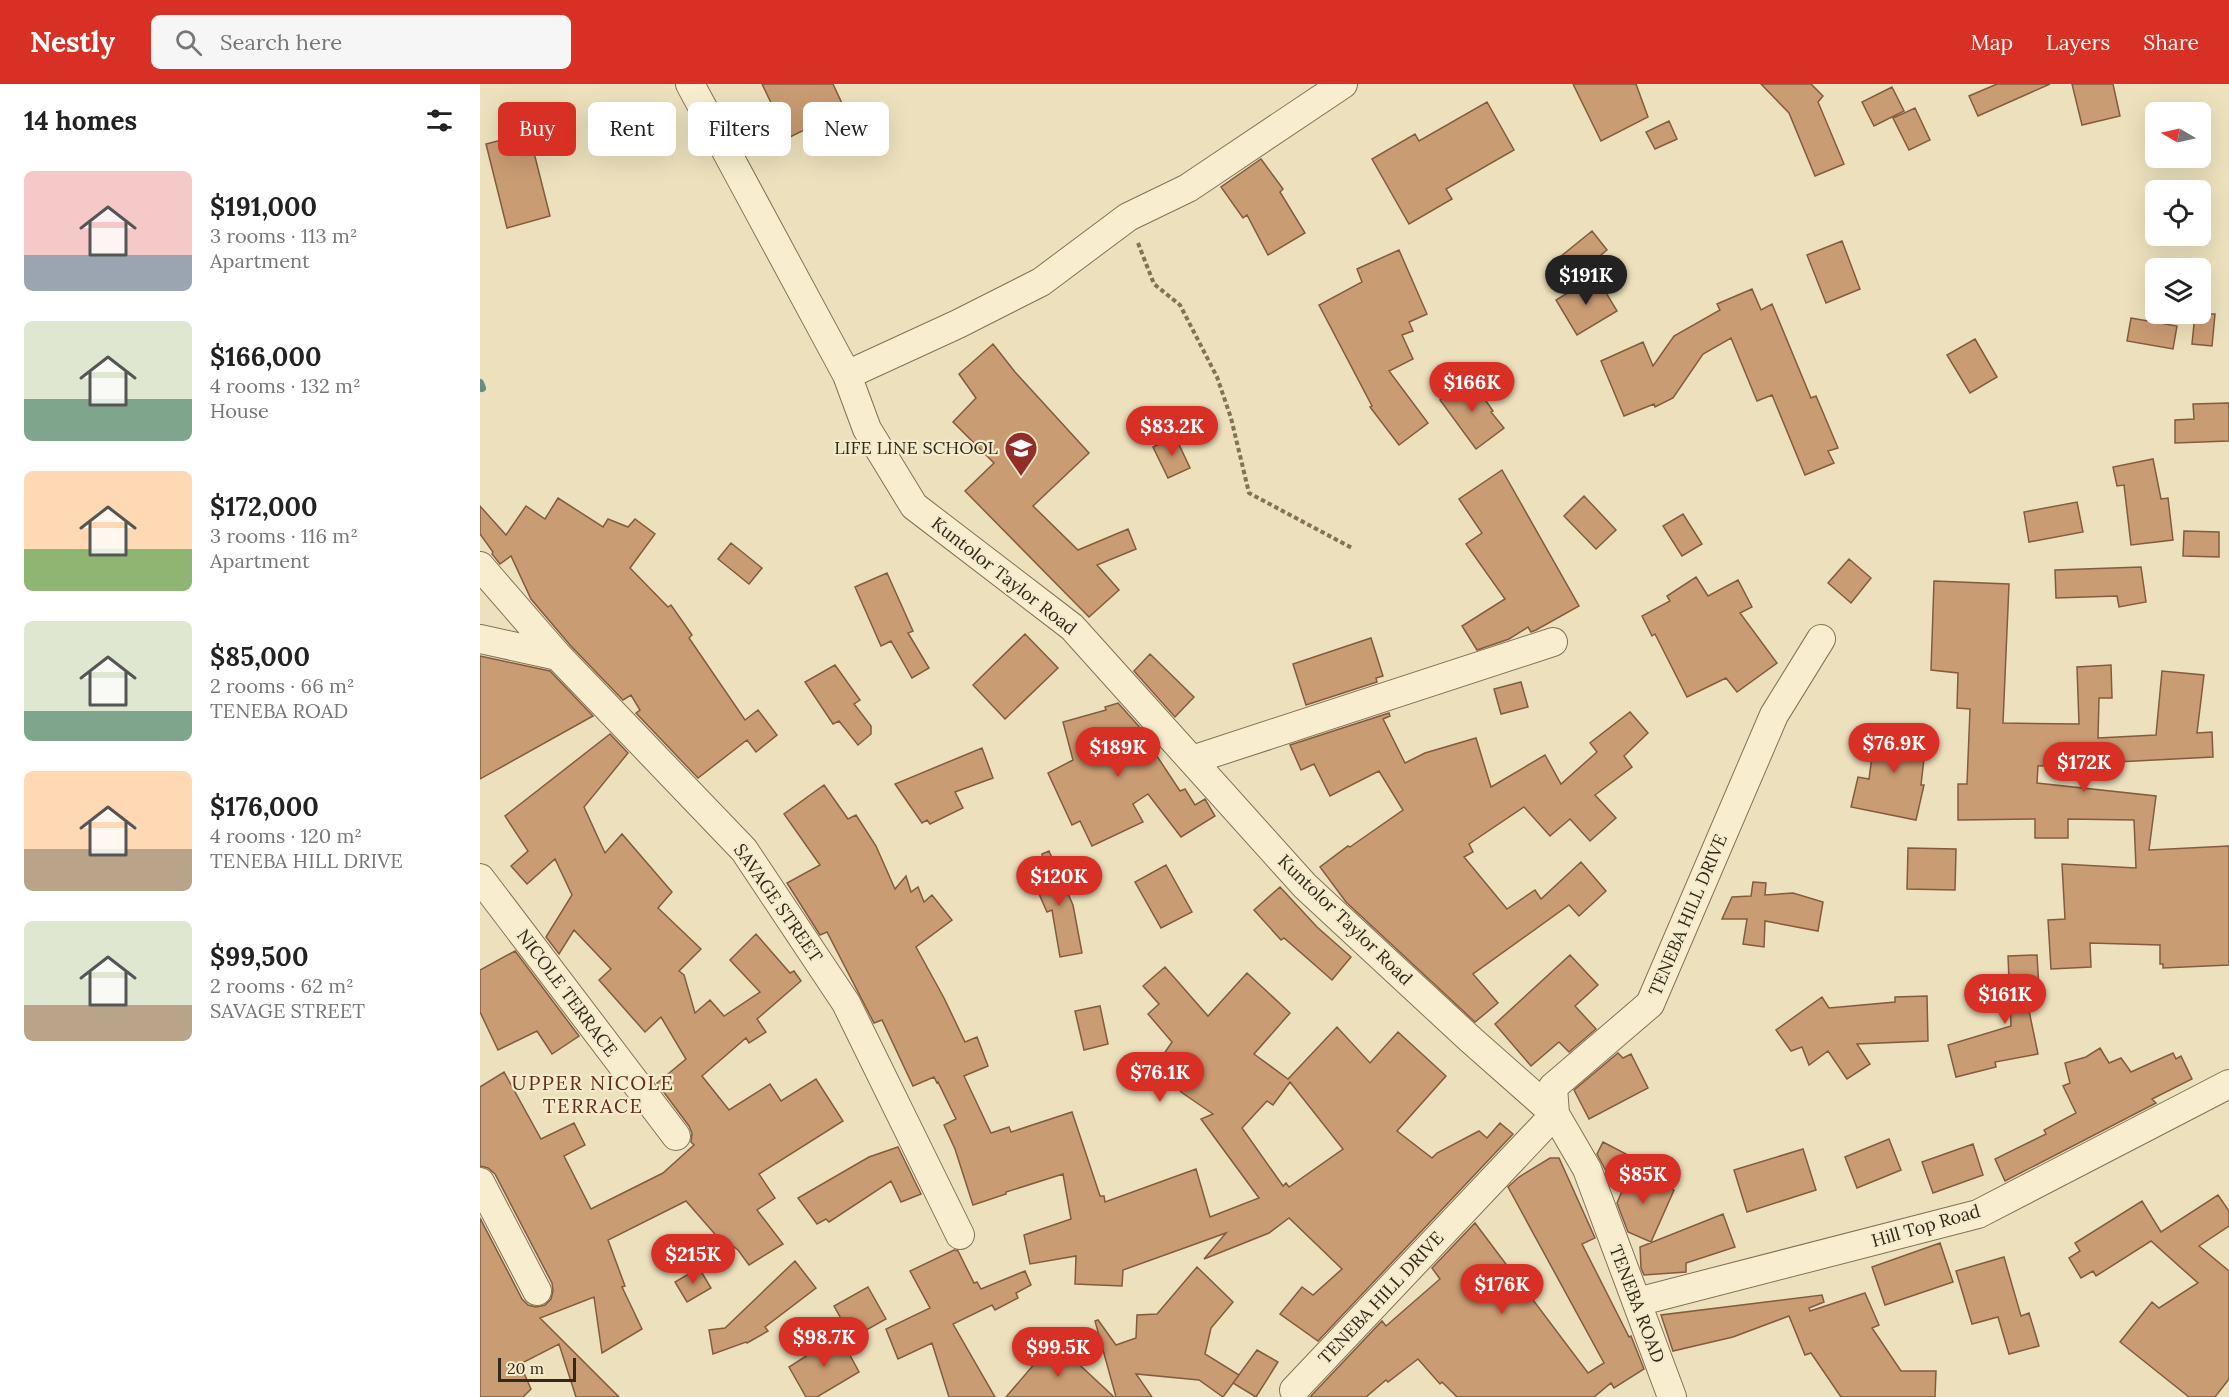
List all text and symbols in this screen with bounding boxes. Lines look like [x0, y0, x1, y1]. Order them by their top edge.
search box [151, 15, 571, 69]
text: Nestly [30, 24, 115, 60]
icon: search [172, 26, 205, 59]
text: Search here [220, 28, 342, 56]
text: Map [1970, 29, 2013, 56]
text: Layers [2046, 29, 2110, 56]
text: Share [2143, 29, 2199, 56]
chip: Buy [498, 102, 576, 156]
chip: Rent [588, 102, 676, 156]
chip: Filters [688, 102, 791, 156]
chip: New [803, 102, 889, 156]
north arrow [2145, 102, 2211, 168]
map controls [2145, 102, 2211, 324]
text: 14 homes [24, 104, 137, 137]
icon: filters [423, 104, 456, 137]
button: locate [2145, 180, 2211, 246]
text: $191,000 [210, 190, 317, 223]
icon: home [72, 195, 144, 267]
text: 3 rooms · 113 m² [210, 223, 358, 248]
text: Apartment [210, 248, 310, 273]
pin: $191K [1544, 255, 1628, 306]
button: layers [2145, 258, 2211, 324]
text: $191K [1559, 262, 1613, 287]
text: $166,000 [210, 340, 321, 373]
icon: home [72, 345, 144, 417]
pin: $166K [1430, 362, 1514, 413]
text: $166K [1443, 369, 1501, 394]
text: 4 rooms · 132 m² [210, 373, 361, 398]
text: House [210, 398, 269, 423]
pin: $83.2K [1123, 406, 1221, 457]
text: $83.2K [1140, 413, 1204, 438]
school or university icon: LIFE LINE SCHOOL [1003, 430, 1039, 477]
place label: LIFE LINE SCHOOL [834, 436, 999, 459]
text: $172,000 [210, 490, 318, 523]
icon: home [72, 495, 144, 567]
street label: Kuntolor Taylor Road [927, 512, 1082, 640]
text: 3 rooms · 116 m² [210, 523, 358, 548]
text: Apartment [210, 548, 310, 573]
text: $85,000 [210, 640, 310, 673]
icon: home [72, 645, 144, 717]
text: 2 rooms · 66 m² [210, 673, 355, 698]
text: TENEBA ROAD [210, 698, 348, 723]
pin: $76.9K [1845, 723, 1943, 774]
pin: $189K [1076, 727, 1160, 778]
text: $76.9K [1862, 730, 1926, 755]
text: $189K [1089, 734, 1147, 759]
pin: $172K [2042, 742, 2126, 793]
text: $172K [2057, 749, 2111, 774]
text: $176,000 [210, 790, 319, 823]
icon: home [72, 795, 144, 867]
text: 4 rooms · 120 m² [210, 823, 362, 848]
street label: TENEBA HILL DRIVE [1643, 830, 1732, 999]
street label: SAVAGE STREET [729, 839, 828, 967]
text: TENEBA HILL DRIVE [210, 848, 403, 873]
street label: Kuntolor Taylor Road [1273, 849, 1418, 990]
pin: $120K [1017, 856, 1101, 907]
text: $120K [1030, 863, 1088, 888]
street label: NICOLE TERRACE [512, 924, 623, 1061]
text: $99,500 [210, 940, 308, 973]
icon: home [72, 945, 144, 1017]
text: 2 rooms · 62 m² [210, 973, 354, 998]
pin: $161K [1963, 974, 2047, 1025]
text: $161K [1978, 981, 2032, 1006]
text: SAVAGE STREET [210, 998, 365, 1023]
pin: $76.1K [1111, 1052, 1209, 1103]
text: $76.1K [1130, 1059, 1190, 1084]
district label: UPPER NICOLE TERRACE [512, 1070, 674, 1118]
pin: $85K [1607, 1154, 1679, 1205]
text: $85K [1619, 1161, 1667, 1186]
street label: Hill Top Road [1869, 1199, 1983, 1252]
street label: TENEBA HILL DRIVE [1313, 1226, 1448, 1369]
pin: $215K [651, 1234, 735, 1285]
text: $215K [665, 1241, 721, 1266]
street label: TENEBA ROAD [1604, 1242, 1670, 1366]
pin: $176K [1460, 1264, 1544, 1315]
text: $176K [1475, 1271, 1530, 1296]
pin: $98.7K [775, 1317, 873, 1368]
text: $98.7K [793, 1324, 855, 1349]
pin: $99.5K [1009, 1327, 1107, 1378]
text: $99.5K [1026, 1334, 1090, 1359]
scale bar [498, 1355, 576, 1382]
text: 20 m [507, 1358, 544, 1378]

